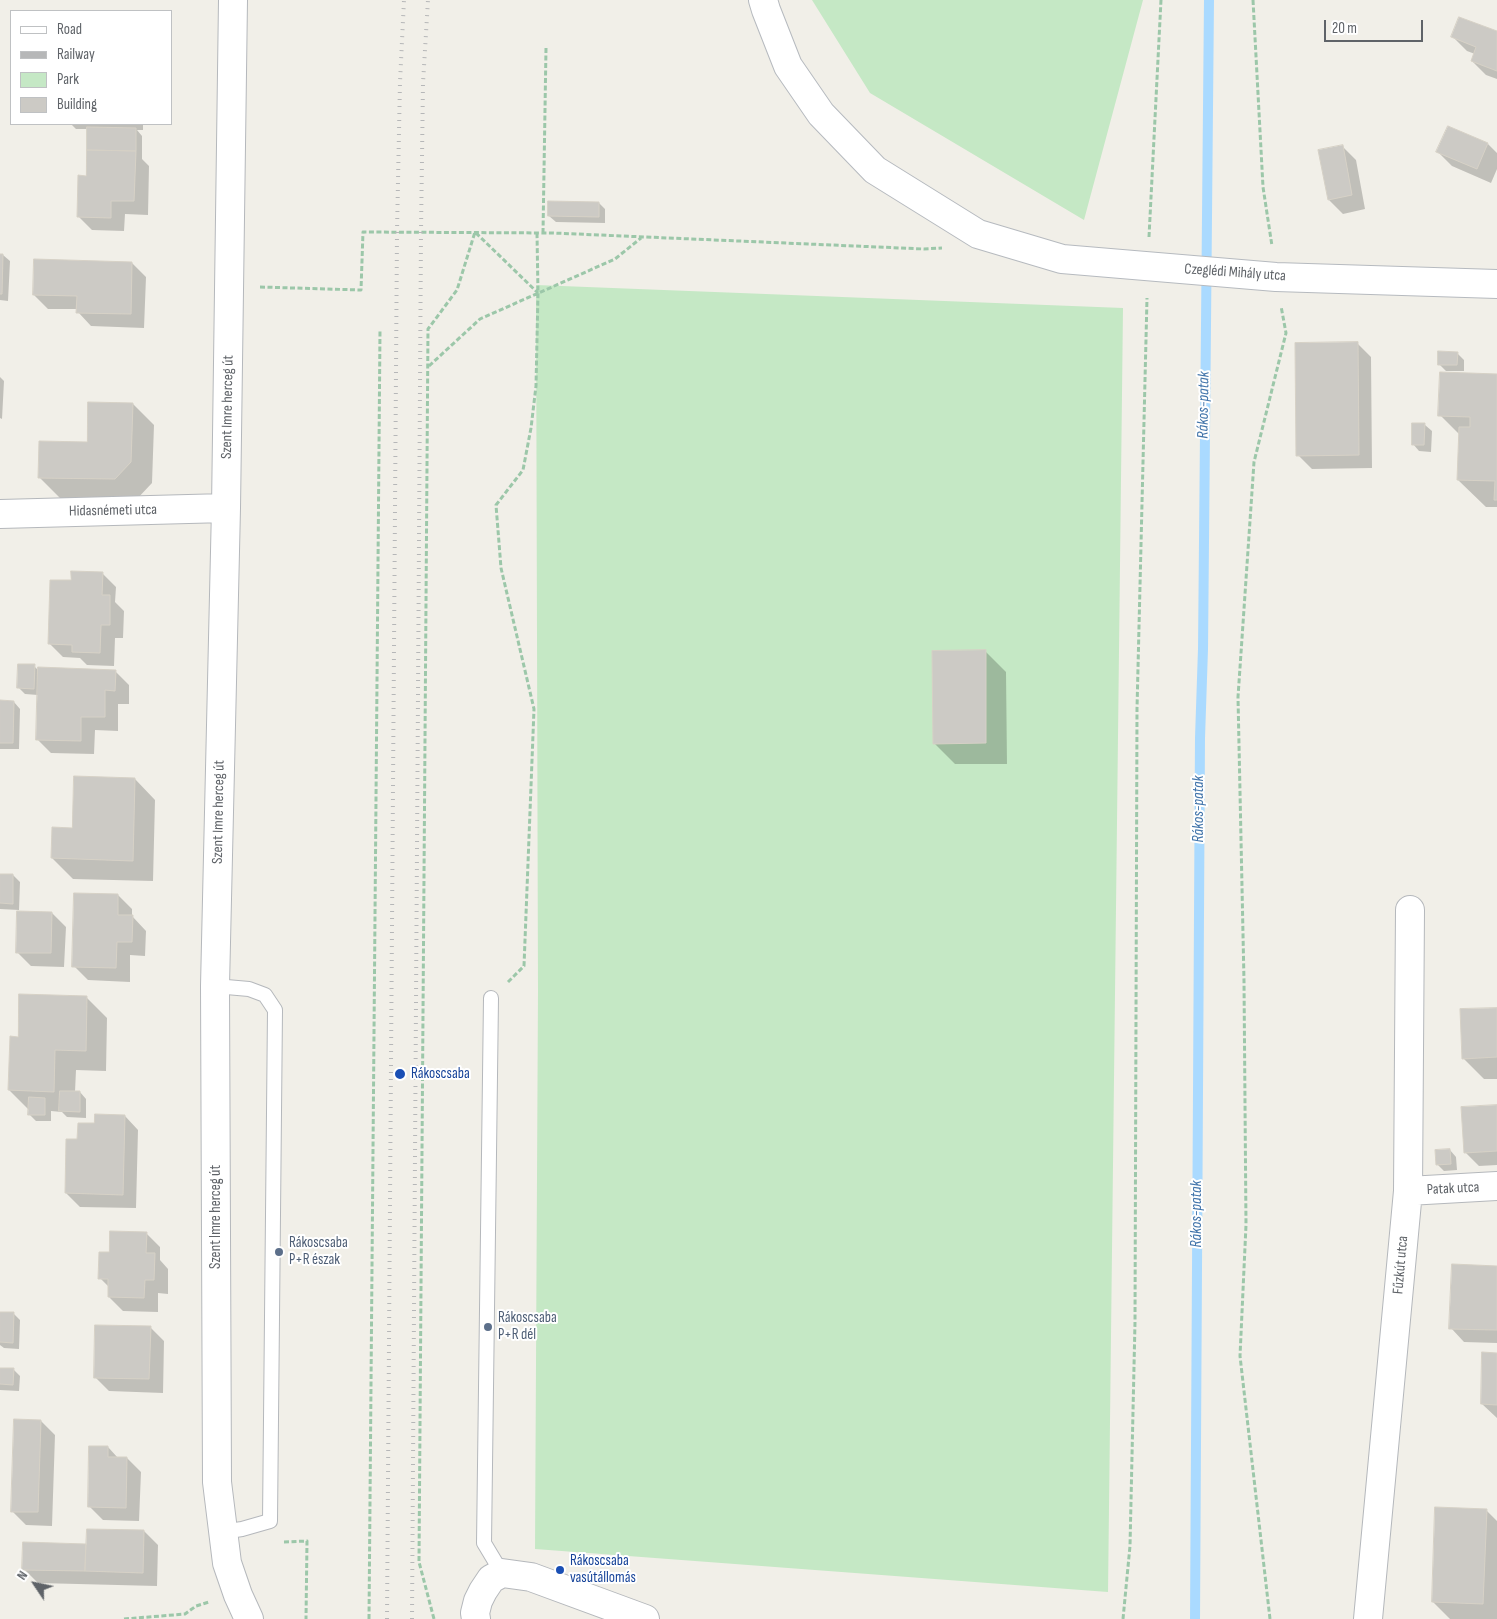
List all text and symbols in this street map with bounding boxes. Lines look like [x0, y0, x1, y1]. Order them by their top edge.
legend [10, 10, 172, 125]
scale bar [1327, 10, 1426, 42]
text: 20 m [1332, 19, 1357, 38]
text: Road [57, 20, 82, 39]
text: Railway [57, 45, 95, 64]
text: Park [57, 70, 79, 89]
text: Building [57, 95, 97, 114]
street label: Czeglédi Mihály utca [1184, 260, 1286, 286]
street label: Szent Imre herceg út [218, 355, 238, 459]
water label: Rákos-patak [1194, 371, 1214, 439]
street label: Hidasnémeti utca [69, 501, 157, 521]
street label: Szent Imre herceg út [209, 760, 229, 864]
water label: Rákos-patak [1189, 775, 1209, 843]
place label: Rákoscsaba [411, 1065, 470, 1083]
marker: Rákoscsaba [393, 1067, 407, 1081]
street label: Szent Imre herceg út [207, 1165, 225, 1269]
street label: Patak utca [1426, 1179, 1480, 1199]
water label: Rákos-patak [1187, 1180, 1207, 1248]
place label: Rákoscsaba P+R észak [289, 1234, 348, 1269]
street label: Fűzkút utca [1389, 1235, 1413, 1295]
marker: Rákoscsaba P+R észak [273, 1246, 285, 1258]
place label: Rákoscsaba P+R dél [498, 1309, 557, 1344]
marker: Rákoscsaba P+R dél [482, 1321, 494, 1333]
place label: Rákoscsaba vasútállomás [570, 1552, 636, 1587]
north arrow [10, 1559, 60, 1609]
marker: Rákoscsaba vasútállomás [554, 1564, 566, 1576]
text: N [13, 1567, 31, 1583]

